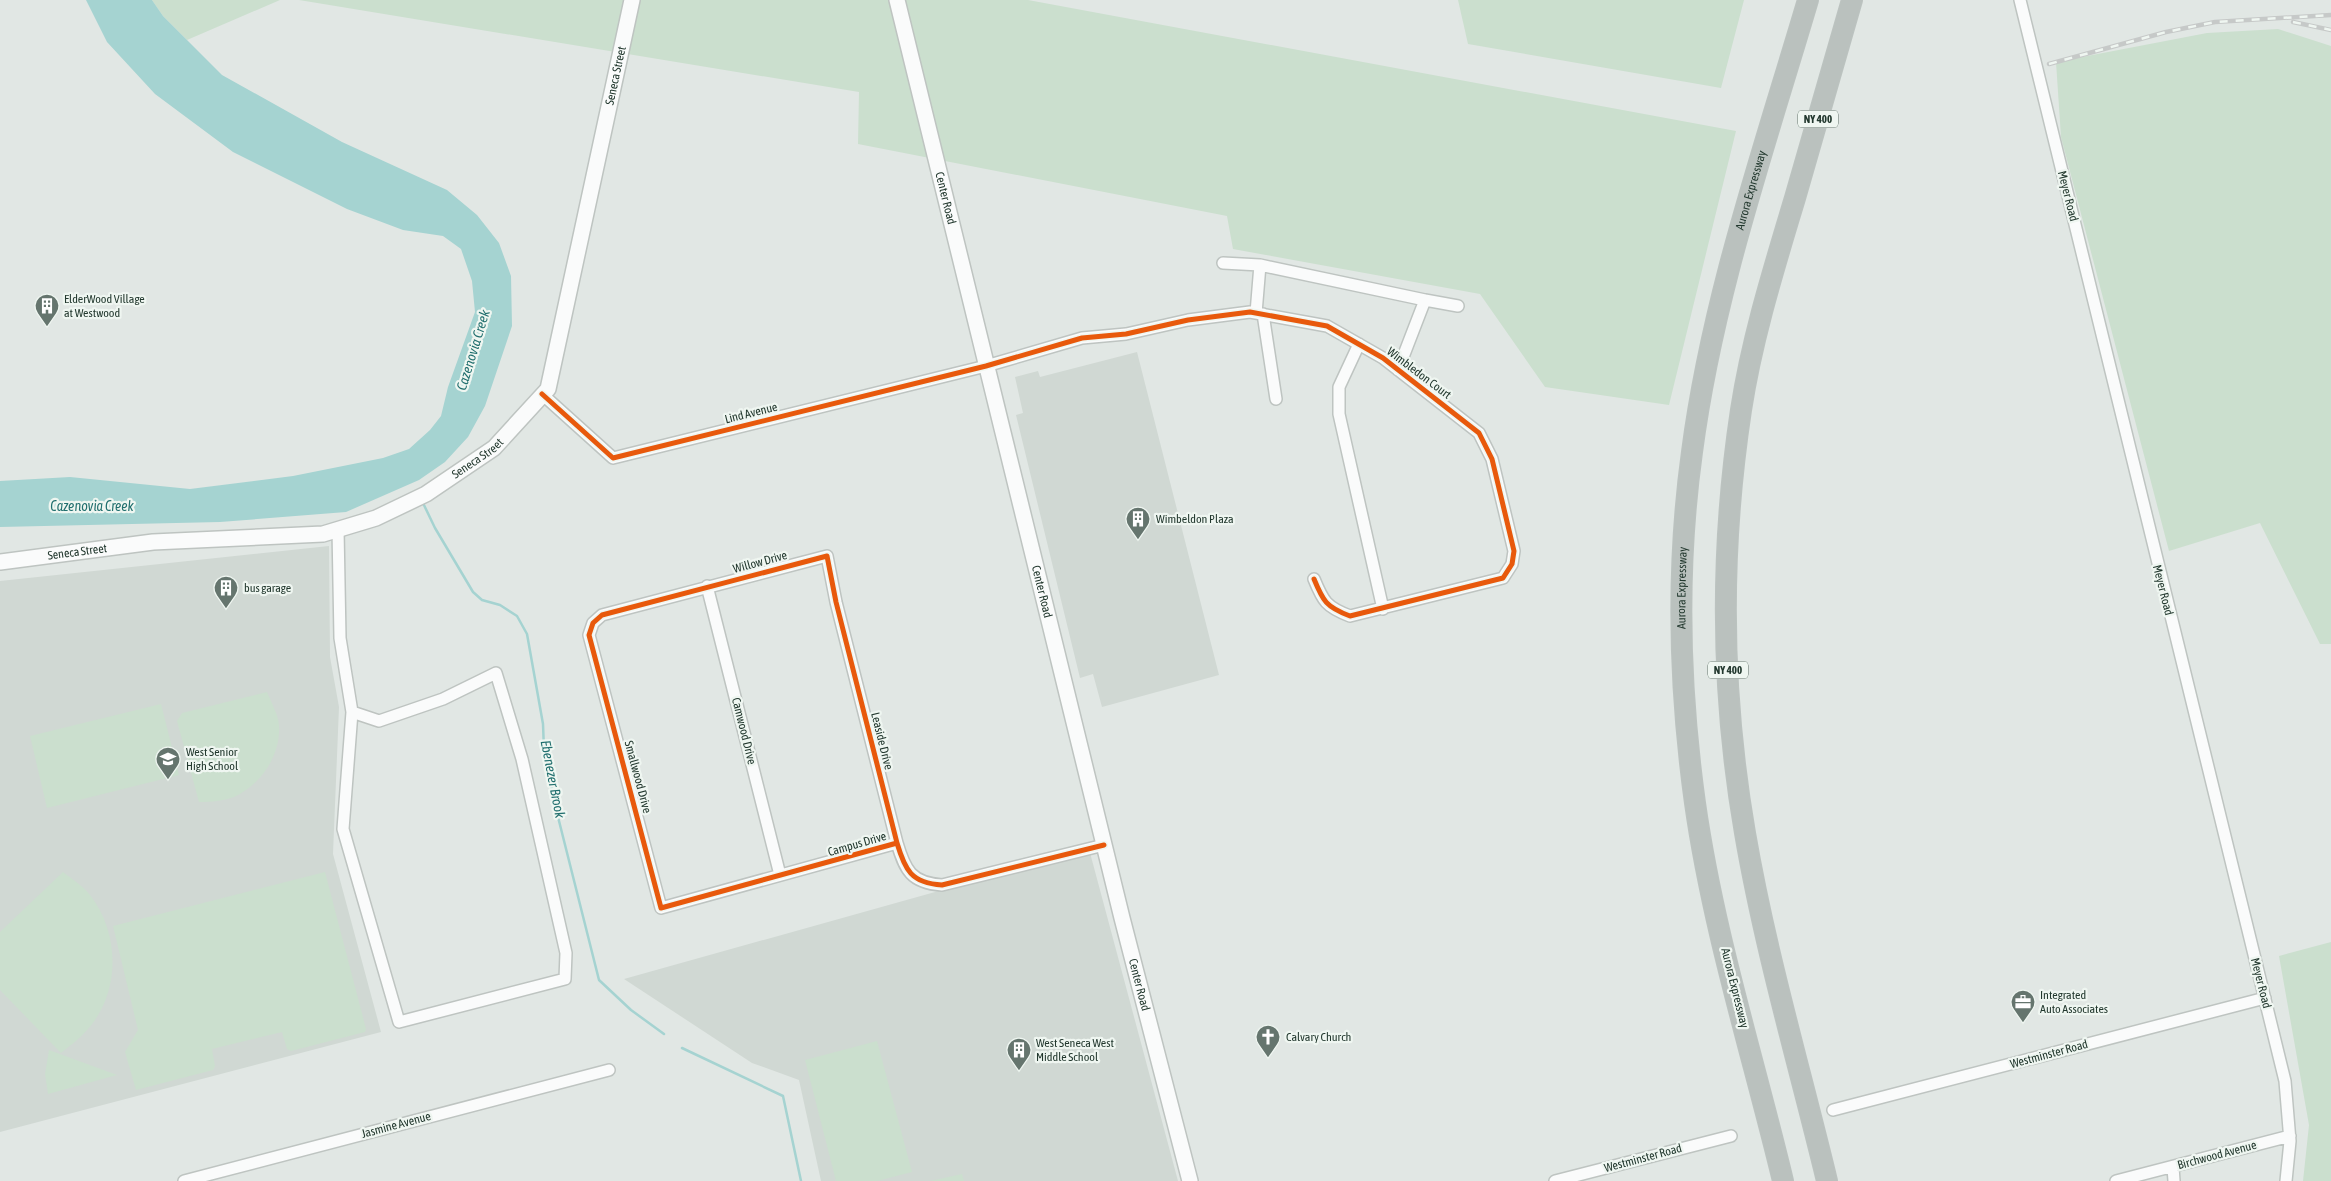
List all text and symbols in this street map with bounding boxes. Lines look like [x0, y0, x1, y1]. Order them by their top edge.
street label: Seneca Street [603, 44, 629, 106]
road number: NY 400 [1798, 110, 1838, 128]
street label: Aurora Expressway [1733, 149, 1769, 232]
street label: Meyer Road [2055, 169, 2081, 223]
street label: Center Road [932, 170, 959, 226]
place label: ElderWood Village at Westwood [64, 292, 145, 320]
building icon: ElderWood Village at Westwood [34, 293, 60, 327]
water label: Cazenovia Creek [453, 307, 493, 392]
street label: Wimbledon Court [1384, 344, 1454, 402]
street label: Lind Avenue [723, 400, 779, 426]
street label: Seneca Street [449, 435, 507, 481]
water label: Cazenovia Creek [50, 498, 134, 514]
building icon: Wimbeldon Plaza [1125, 506, 1151, 540]
place label: Wimbeldon Plaza [1156, 512, 1234, 526]
street label: Seneca Street [47, 541, 108, 563]
street label: Aurora Expressway [1674, 546, 1690, 629]
street label: Willow Drive [731, 548, 789, 576]
street label: Meyer Road [2150, 563, 2176, 617]
street label: Center Road [1029, 564, 1055, 619]
building icon: bus garage [213, 575, 239, 609]
place label: bus garage [244, 581, 291, 595]
road number: NY 400 [1708, 662, 1748, 678]
street label: Camwood Drive [729, 696, 759, 766]
street label: Leaside Drive [868, 711, 896, 771]
water label: Ebenezer Brook [538, 739, 569, 820]
street label: Smallwood Drive [622, 739, 654, 815]
place label: West Senior High School [186, 745, 239, 773]
school or university icon: West Senior High School [155, 746, 181, 780]
street label: Campus Drive [826, 829, 888, 859]
street label: Aurora Expressway [1718, 946, 1752, 1030]
street label: Meyer Road [2248, 956, 2274, 1010]
street label: Center Road [1126, 957, 1153, 1012]
place label: Integrated Auto Associates [2040, 988, 2108, 1016]
office icon: Integrated Auto Associates [2010, 989, 2036, 1023]
church icon: Calvary Church [1255, 1024, 1281, 1058]
place label: Calvary Church [1286, 1030, 1351, 1044]
place label: West Seneca West Middle School [1036, 1036, 1115, 1064]
building icon: West Seneca West Middle School [1006, 1037, 1032, 1071]
street label: Westminster Road [2009, 1037, 2089, 1071]
street label: Jasmine Avenue [360, 1109, 432, 1141]
street label: Birchwood Avenue [2176, 1138, 2258, 1172]
street label: Westminster Road [1603, 1141, 1683, 1175]

